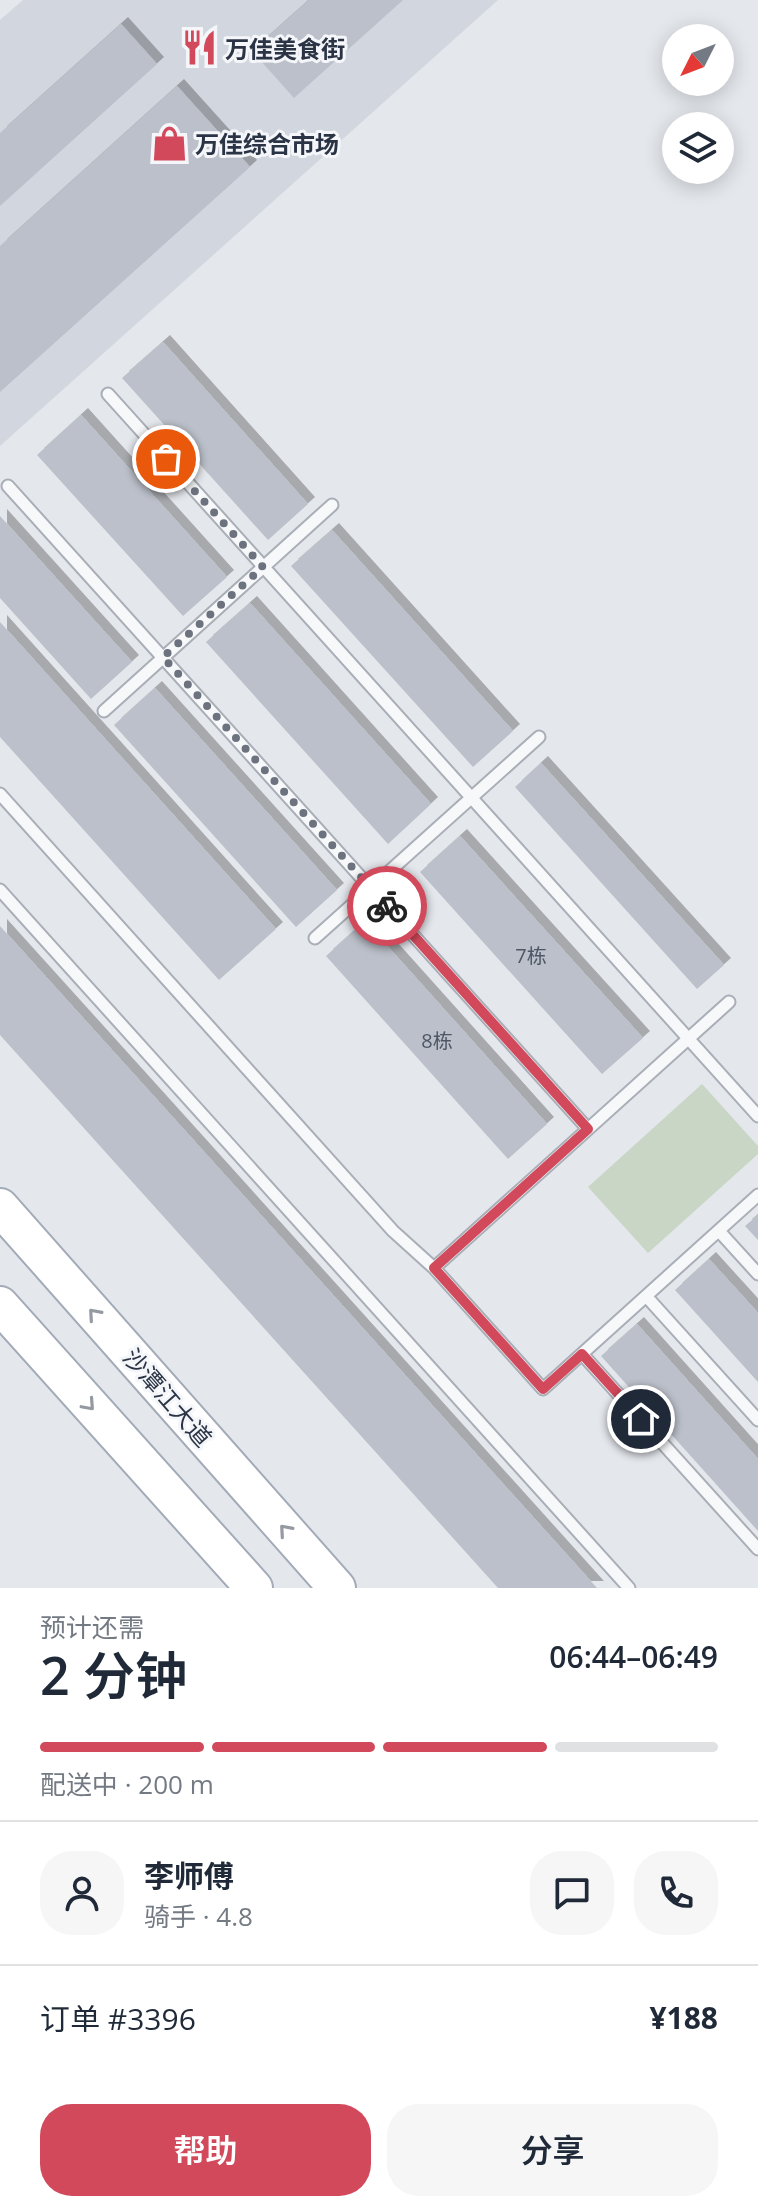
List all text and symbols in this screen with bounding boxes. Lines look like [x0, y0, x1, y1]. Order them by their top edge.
north arrow [662, 24, 734, 96]
map controls [662, 24, 734, 184]
restaurant icon: 万佳美食街 [180, 29, 218, 67]
place label: 万佳美食街 [225, 32, 345, 65]
button: layers [662, 112, 734, 184]
shop icon: 万佳综合市场 [150, 124, 188, 162]
place label: 万佳综合市场 [195, 127, 339, 160]
pin [132, 425, 200, 493]
icon: bag [144, 437, 188, 481]
courier [347, 866, 427, 946]
icon: bike [365, 884, 409, 928]
house number: 7栋 [515, 942, 547, 969]
house number: 8栋 [421, 1027, 453, 1054]
one-way arrow [90, 1308, 104, 1323]
street label: 沙潭江大道 [116, 1341, 220, 1453]
pin [607, 1385, 675, 1453]
one-way arrow [80, 1395, 94, 1410]
icon: home [619, 1397, 663, 1441]
one-way arrow [280, 1524, 295, 1539]
text: 预计还需 [40, 1609, 144, 1645]
text: 06:44–06:49 [549, 1636, 718, 1677]
text: 2 分钟 [40, 1639, 187, 1710]
text: 配送中 · 200 m [40, 1766, 214, 1802]
button: person [40, 1851, 124, 1935]
button: chat [530, 1851, 614, 1935]
button: phone [634, 1851, 718, 1935]
text: 李师傅 [144, 1855, 234, 1896]
text: 骑手 · 4.8 [144, 1898, 253, 1934]
text: ¥188 [649, 1997, 718, 2038]
text: 订单 #3396 [40, 1998, 196, 2039]
button: 帮助 [40, 2104, 371, 2196]
button: 分享 [387, 2104, 718, 2196]

